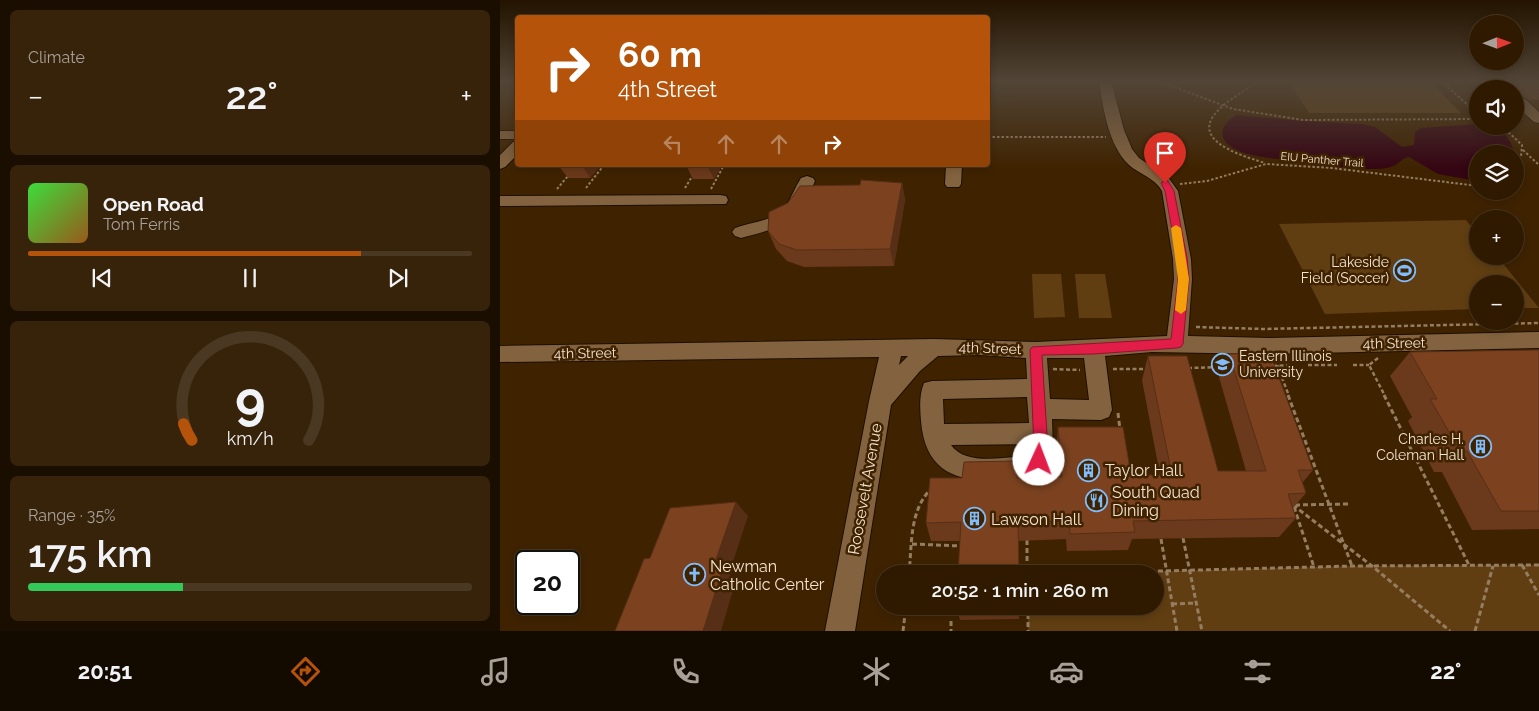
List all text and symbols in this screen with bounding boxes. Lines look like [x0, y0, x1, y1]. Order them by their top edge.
north arrow [1469, 15, 1524, 70]
map controls [1469, 15, 1524, 330]
text: 60 m [618, 34, 702, 75]
icon: right [535, 35, 600, 100]
text: Climate [28, 48, 85, 67]
text: 22° [226, 73, 278, 118]
text: 4th Street [618, 76, 717, 102]
text: − [28, 80, 43, 113]
text: + [460, 80, 472, 113]
button: sound [1469, 80, 1524, 135]
icon: left [659, 130, 687, 158]
icon: ahead [712, 130, 740, 158]
icon: ahead [765, 130, 793, 158]
icon: right [818, 130, 846, 158]
pin [1144, 132, 1186, 183]
icon: arrive [1151, 139, 1179, 167]
button: layers [1469, 145, 1524, 200]
street label: EIU Panther Trail [1280, 150, 1364, 170]
text: Open Road [103, 193, 204, 215]
button: + [1469, 210, 1524, 265]
text: Tom Ferris [103, 215, 180, 234]
place label: Lakeside Field (Soccer) [1301, 254, 1389, 286]
sports icon: Lakeside Field (Soccer) [1393, 258, 1417, 282]
icon: previous [88, 264, 116, 292]
icon: pause [236, 264, 264, 292]
icon: next [384, 264, 412, 292]
button: − [1469, 275, 1524, 330]
street label: 4th Street [1362, 334, 1426, 352]
street label: 4th Street [958, 339, 1022, 357]
street label: 4th Street [553, 344, 617, 362]
place label: Eastern Illinois University [1239, 348, 1332, 380]
school or university icon: Eastern Illinois University [1211, 352, 1235, 376]
text: 9 [235, 370, 265, 431]
street label: Roosevelt Avenue [844, 422, 886, 556]
text: km/h [226, 428, 274, 449]
place label: Charles H. Coleman Hall [1376, 431, 1464, 463]
position arrow [1012, 433, 1064, 485]
building icon: Charles H. Coleman Hall [1468, 435, 1492, 459]
building icon: Taylor Hall [1077, 458, 1101, 482]
place label: Taylor Hall [1105, 461, 1183, 480]
place label: South Quad Dining [1112, 483, 1200, 520]
restaurant icon: South Quad Dining [1084, 489, 1108, 513]
text: Range · 35% [28, 506, 116, 525]
building icon: Lawson Hall [963, 507, 987, 531]
place label: Lawson Hall [991, 510, 1082, 529]
text: 175 km [28, 531, 153, 576]
speed limit sign: 20 [515, 550, 580, 615]
place label: Newman Catholic Center [710, 557, 825, 594]
church icon: Newman Catholic Center [682, 563, 706, 587]
text: 20:52 · 1 min · 260 m [931, 579, 1109, 601]
icon: directions [288, 654, 323, 689]
icon: music [478, 654, 513, 689]
icon: phone [668, 654, 703, 689]
icon: climate [859, 654, 894, 689]
icon: car [1049, 654, 1084, 689]
icon: filters [1240, 654, 1275, 689]
text: 20:51 [78, 658, 132, 684]
text: 22° [1430, 658, 1461, 684]

